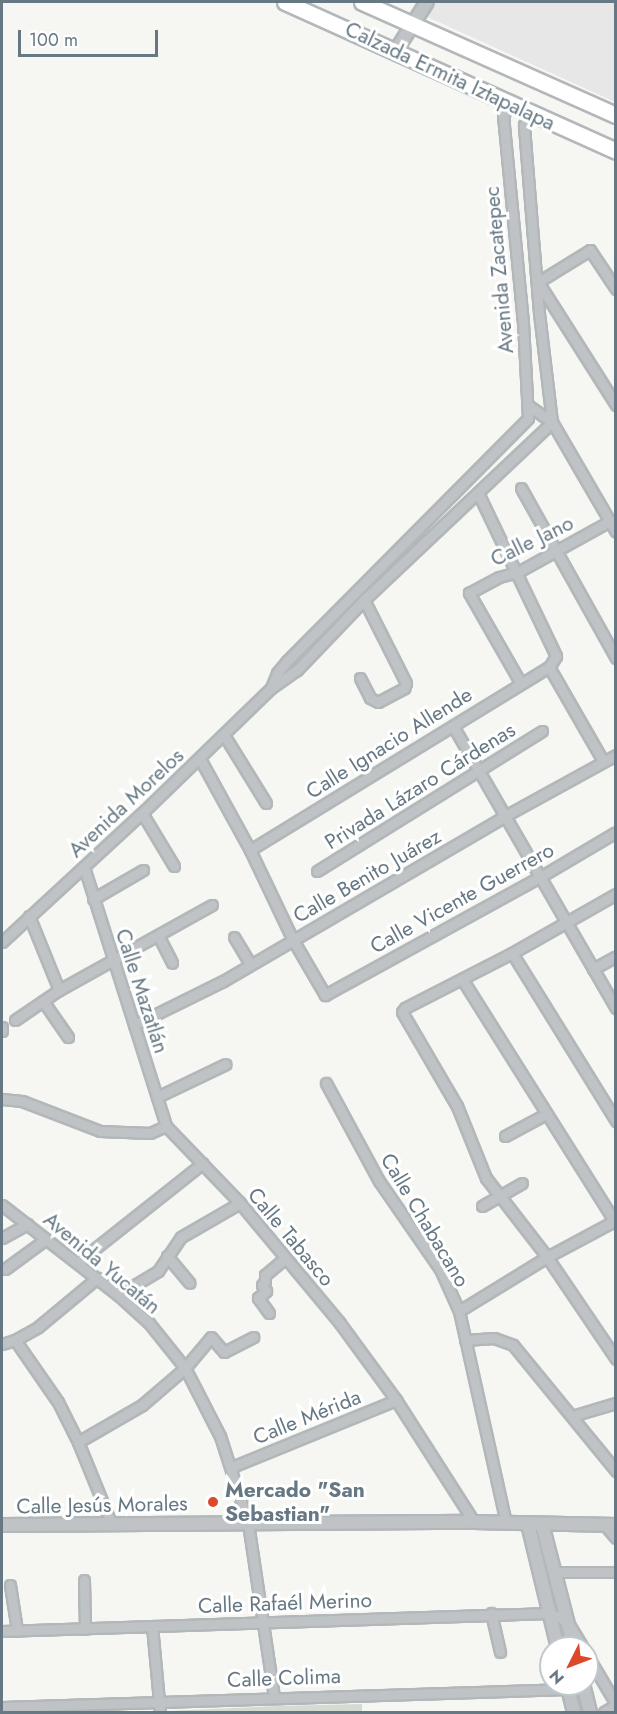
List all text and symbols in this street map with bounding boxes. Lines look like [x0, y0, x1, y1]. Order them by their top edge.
street label: Calzada Ermita Iztapalapa [341, 16, 559, 136]
scale bar [21, 18, 160, 56]
text: 100 m [29, 27, 78, 53]
street label: Avenida Zacatepec [479, 185, 519, 355]
street label: Calle Jano [487, 510, 577, 572]
street label: Calle Ignacio Allende [301, 682, 477, 804]
street label: Privada Lázaro Cárdenas [320, 717, 520, 855]
street label: Avenida Morelos [63, 743, 189, 863]
street label: Calle Benito Juárez [289, 823, 445, 929]
street label: Calle Vicente Guerrero [366, 837, 558, 959]
street label: Calle Mazatlán [110, 926, 174, 1056]
street label: Calle Chabacano [375, 1149, 475, 1291]
street label: Calle Tabasco [242, 1183, 340, 1291]
street label: Avenida Yucatán [38, 1207, 166, 1319]
street label: Calle Mérida [250, 1384, 364, 1450]
place label: Mercado "San Sebastian" [225, 1477, 365, 1527]
street label: Calle Jesús Morales [16, 1491, 188, 1519]
marker: Mercado "San Sebastian" [206, 1495, 220, 1509]
street label: Calle Rafaél Merino [198, 1587, 372, 1619]
north arrow [539, 1636, 599, 1696]
street label: Calle Colima [227, 1663, 341, 1693]
text: N [544, 1665, 570, 1689]

